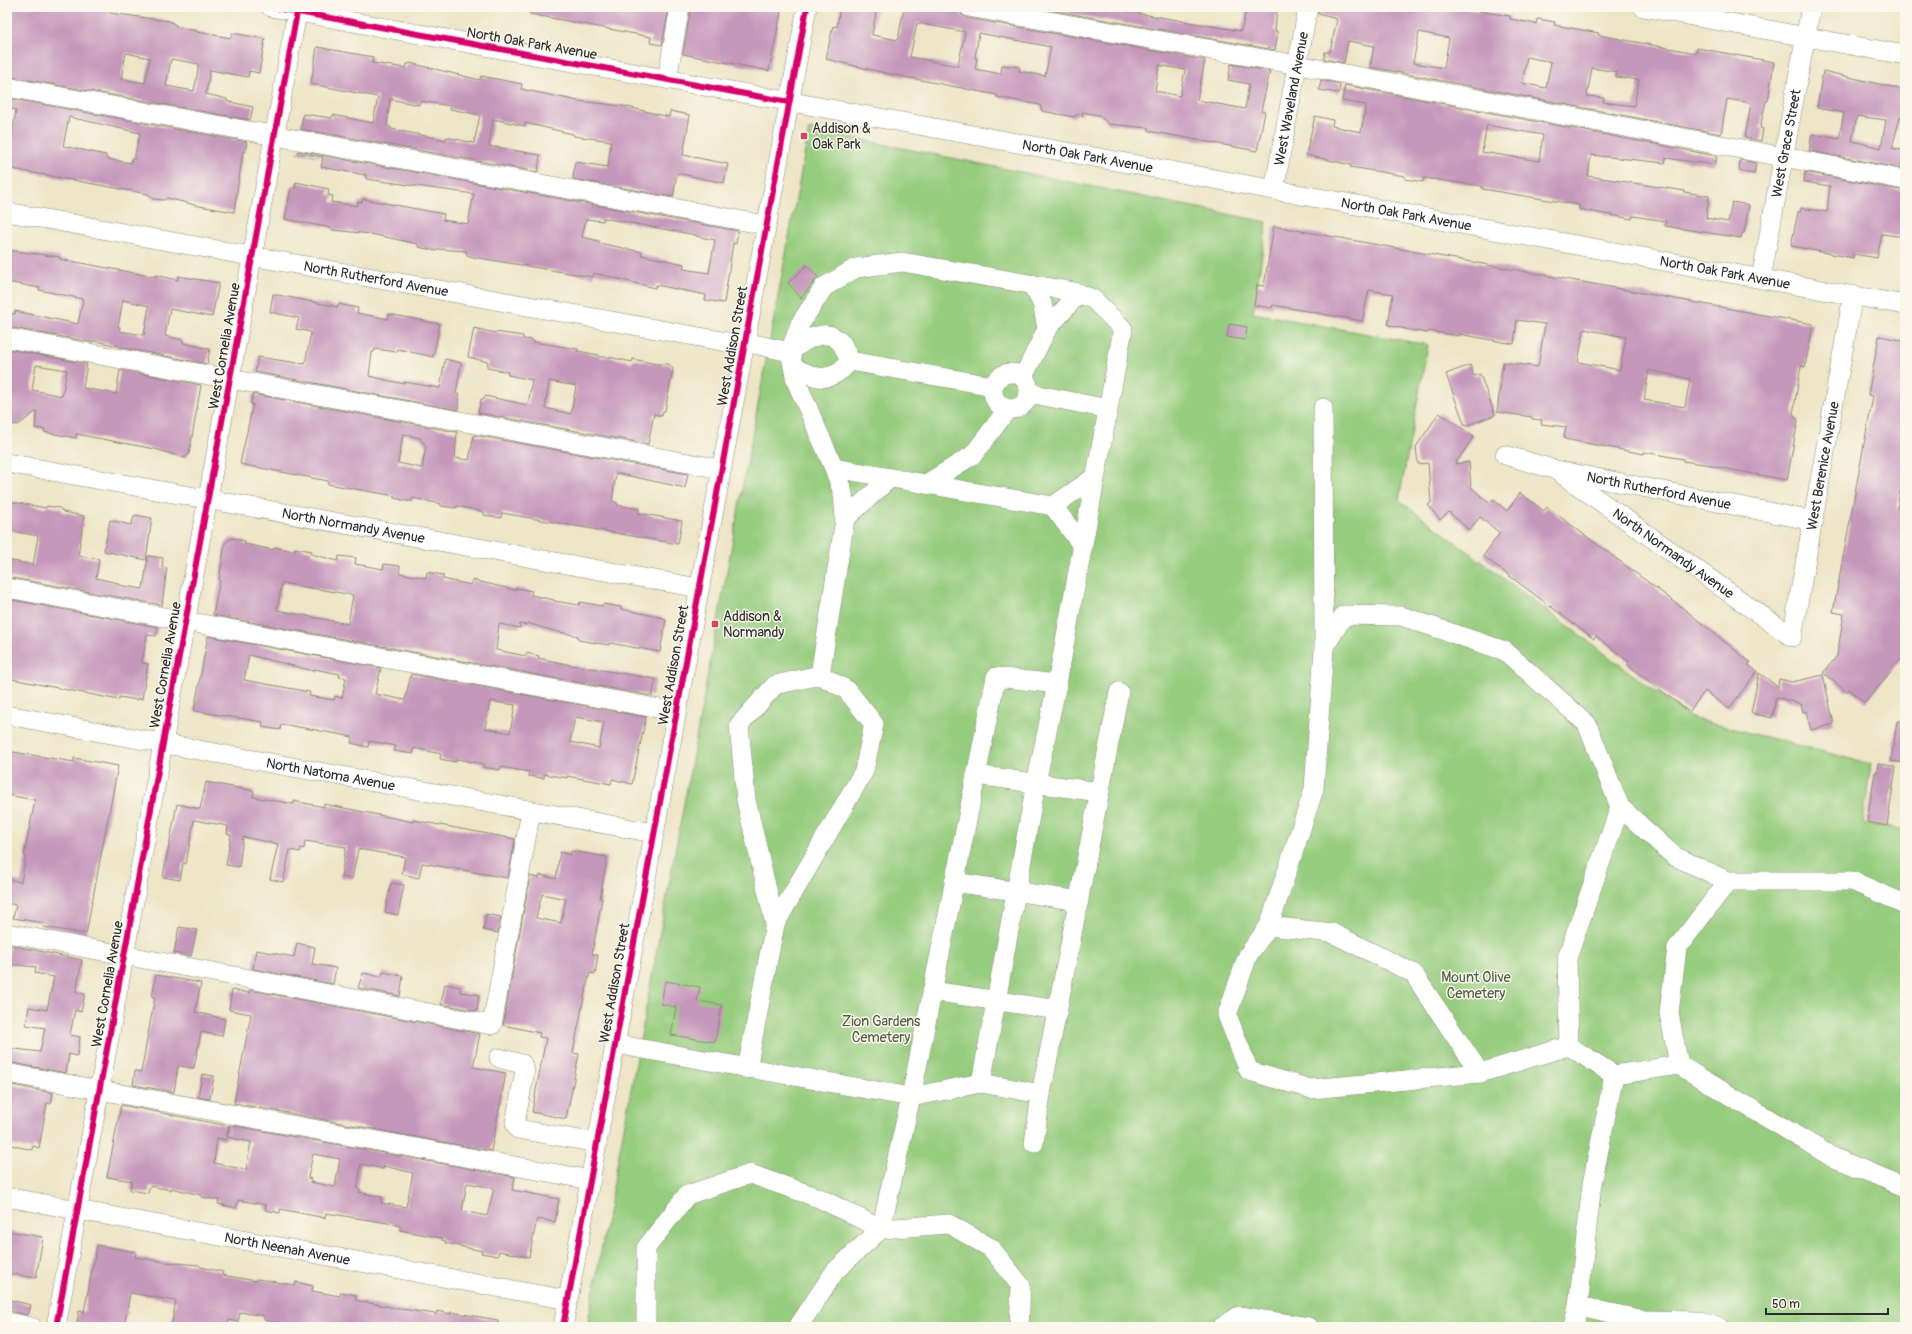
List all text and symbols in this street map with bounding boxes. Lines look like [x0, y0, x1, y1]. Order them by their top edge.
street label: North Oak Park Avenue [465, 24, 599, 63]
street label: West Waveland Avenue [1271, 30, 1312, 167]
street label: West Grace Street [1768, 88, 1805, 199]
place label: Addison & Oak Park [812, 120, 871, 153]
marker: Addison & Oak Park [799, 131, 809, 141]
street label: North Oak Park Avenue [1021, 136, 1154, 177]
street label: North Oak Park Avenue [1340, 194, 1473, 235]
street label: North Oak Park Avenue [1658, 252, 1792, 293]
street label: North Rutherford Avenue [302, 258, 450, 300]
street label: West Cornelia Avenue [205, 281, 244, 411]
street label: West Addison Street [714, 284, 751, 407]
street label: West Berenice Avenue [1803, 400, 1843, 532]
street label: North Rutherford Avenue [1585, 468, 1732, 513]
street label: North Normandy Avenue [281, 505, 426, 547]
street label: North Normandy Avenue [1609, 505, 1737, 602]
street label: West Cornelia Avenue [146, 600, 185, 730]
street label: West Addison Street [655, 603, 692, 726]
place label: Addison & Normandy [723, 608, 784, 641]
marker: Addison & Normandy [710, 619, 720, 629]
street label: North Natoma Avenue [265, 754, 396, 795]
street label: West Cornelia Avenue [88, 919, 127, 1049]
street label: West Addison Street [596, 921, 633, 1044]
park label: Mount Olive Cemetery [1441, 969, 1511, 1002]
park label: Zion Gardens Cemetery [842, 1013, 921, 1046]
street label: North Neenah Avenue [223, 1229, 352, 1269]
scale bar [1766, 1290, 1888, 1316]
text: 50 m [1772, 1297, 1800, 1312]

